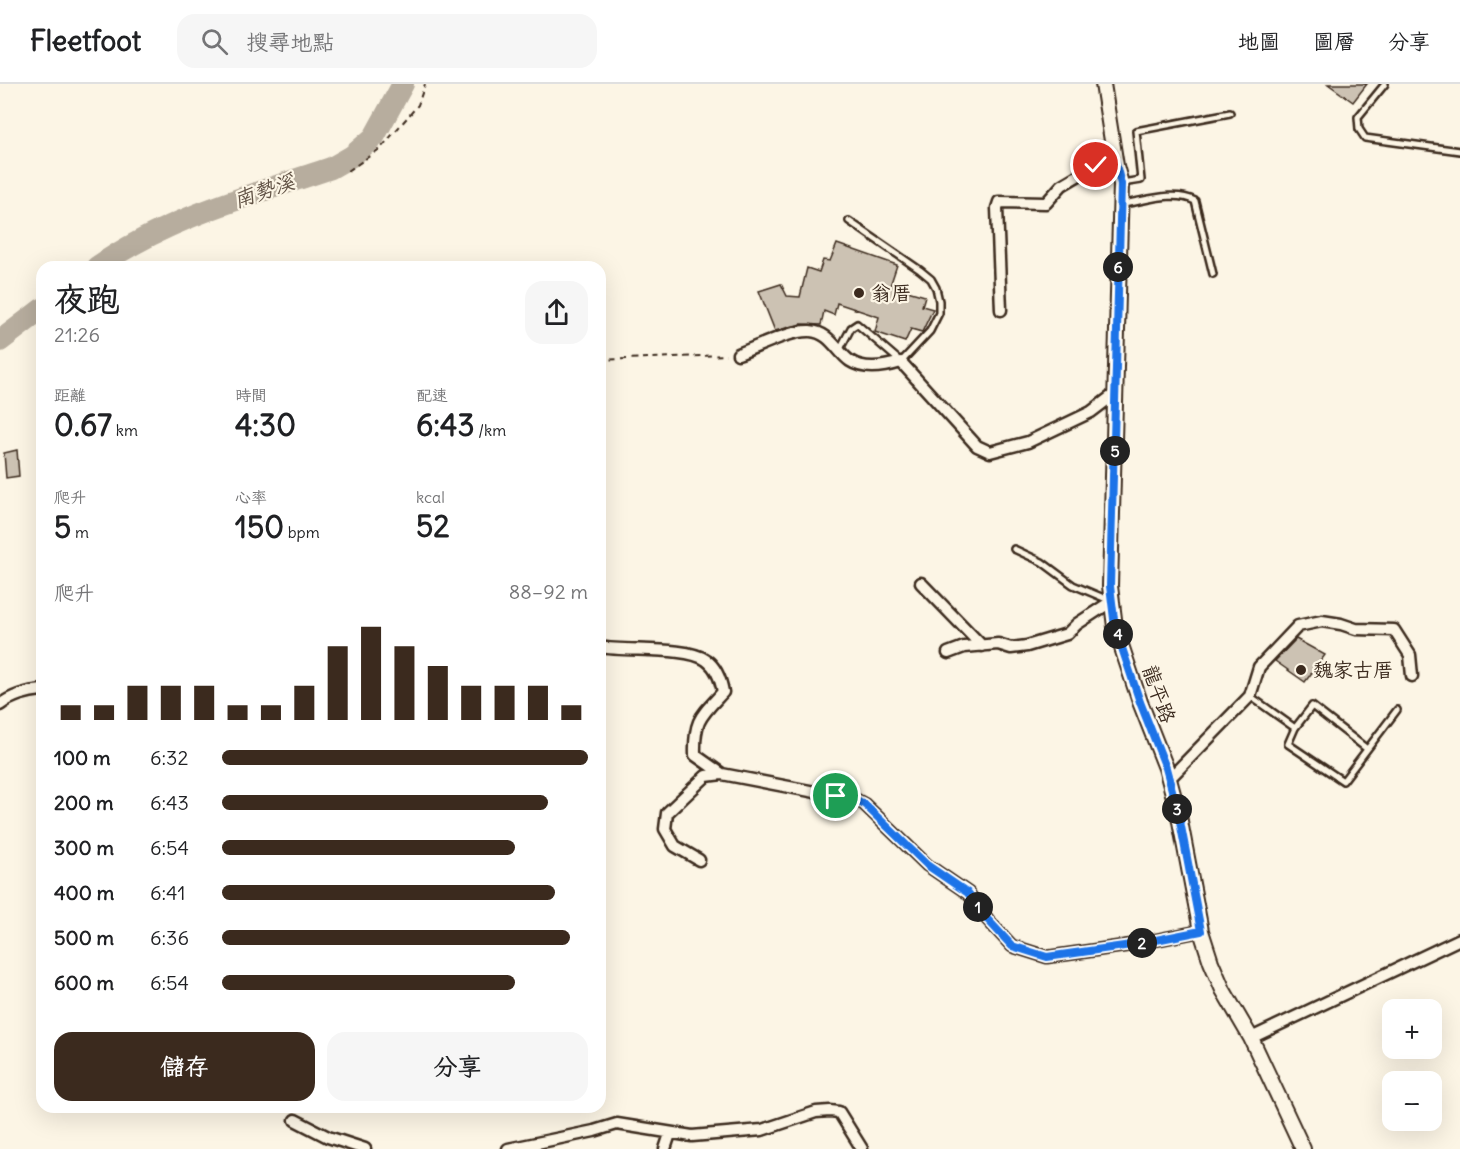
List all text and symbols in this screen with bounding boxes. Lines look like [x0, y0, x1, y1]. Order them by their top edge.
search box [177, 14, 597, 68]
text: Fleetfoot [30, 23, 141, 59]
icon: search [198, 25, 231, 58]
text: 搜尋地點 [246, 28, 334, 56]
text: 地圖 [1238, 28, 1280, 55]
text: 圖層 [1313, 28, 1355, 55]
text: 分享 [1388, 28, 1430, 55]
pin [1070, 139, 1121, 190]
icon: check [1079, 148, 1112, 181]
water label: 南勢溪 [230, 167, 299, 214]
pin: 6 [1103, 252, 1133, 282]
text: 6 [1113, 257, 1123, 277]
text: 夜跑 [54, 278, 120, 320]
place label: 翁厝 [871, 280, 911, 305]
button: share [525, 281, 588, 344]
marker: 翁厝 [852, 286, 866, 300]
text: 21:26 [54, 322, 100, 347]
text: 距離 [54, 385, 86, 405]
text: 時間 [235, 385, 267, 405]
text: 配速 [416, 385, 448, 405]
text: 0.67 [54, 406, 112, 444]
text: 4:30 [235, 406, 296, 444]
text: 6:43 [416, 406, 474, 444]
text: km [112, 420, 138, 440]
text: /km [474, 420, 506, 440]
pin: 5 [1100, 436, 1130, 466]
text: 5 [1110, 441, 1120, 461]
text: 爬升 [54, 487, 86, 507]
text: 心率 [235, 487, 267, 507]
text: kcal [416, 487, 445, 507]
text: 52 [416, 507, 450, 545]
text: 5 [54, 508, 71, 546]
text: 150 [235, 508, 284, 546]
text: m [71, 522, 89, 542]
text: bpm [284, 522, 320, 542]
text: 88–92 m [509, 579, 588, 604]
text: 爬升 [54, 580, 94, 605]
pin: 4 [1103, 619, 1133, 649]
text: 4 [1113, 624, 1123, 644]
place label: 魏家古厝 [1313, 657, 1393, 682]
street label: 龍平路 [1137, 661, 1182, 727]
marker: 魏家古厝 [1294, 663, 1308, 677]
text: 100 m [54, 745, 111, 770]
text: 6:32 [150, 745, 188, 770]
pin [810, 770, 861, 821]
icon: arrive [819, 779, 852, 812]
text: 200 m [54, 790, 114, 815]
text: 6:43 [150, 790, 189, 815]
pin: 3 [1162, 794, 1192, 824]
text: 3 [1172, 799, 1182, 819]
text: 300 m [54, 835, 114, 860]
text: 6:54 [150, 835, 189, 860]
text: 400 m [54, 880, 114, 905]
text: 6:41 [150, 880, 185, 905]
pin: 1 [963, 892, 993, 922]
text: 1 [975, 897, 981, 917]
text: 500 m [54, 925, 114, 950]
text: 6:36 [150, 925, 189, 950]
pin: 2 [1127, 928, 1157, 958]
text: 2 [1138, 933, 1146, 953]
text: 600 m [54, 970, 114, 995]
text: 6:54 [150, 970, 189, 995]
map controls [1382, 999, 1442, 1131]
button: + [1382, 999, 1442, 1059]
button: 儲存 [54, 1032, 315, 1101]
button: 分享 [327, 1032, 588, 1101]
button: − [1382, 1071, 1442, 1131]

